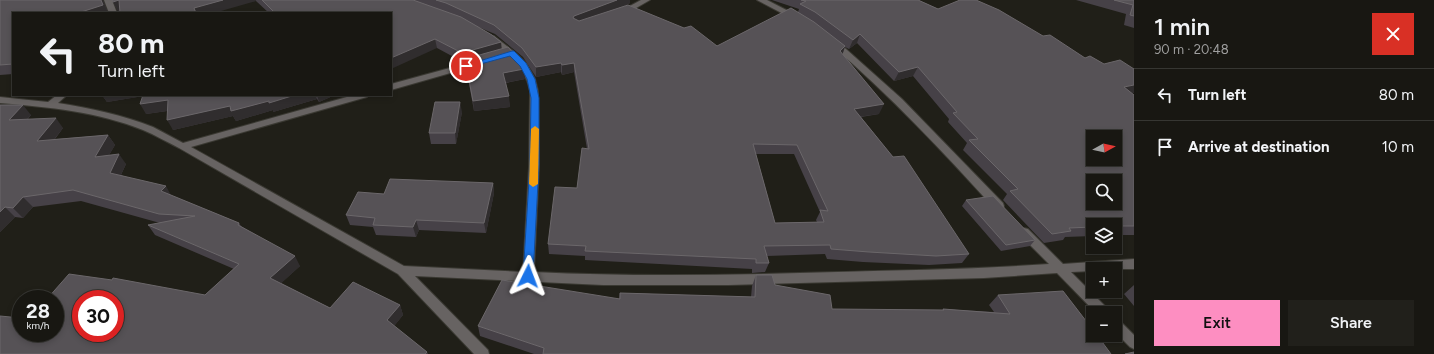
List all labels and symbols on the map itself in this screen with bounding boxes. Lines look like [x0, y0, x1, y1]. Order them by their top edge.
pin [449, 49, 483, 83]
north arrow [1086, 130, 1122, 166]
position arrow [507, 255, 549, 297]
speed limit sign: 30 [72, 290, 124, 342]

